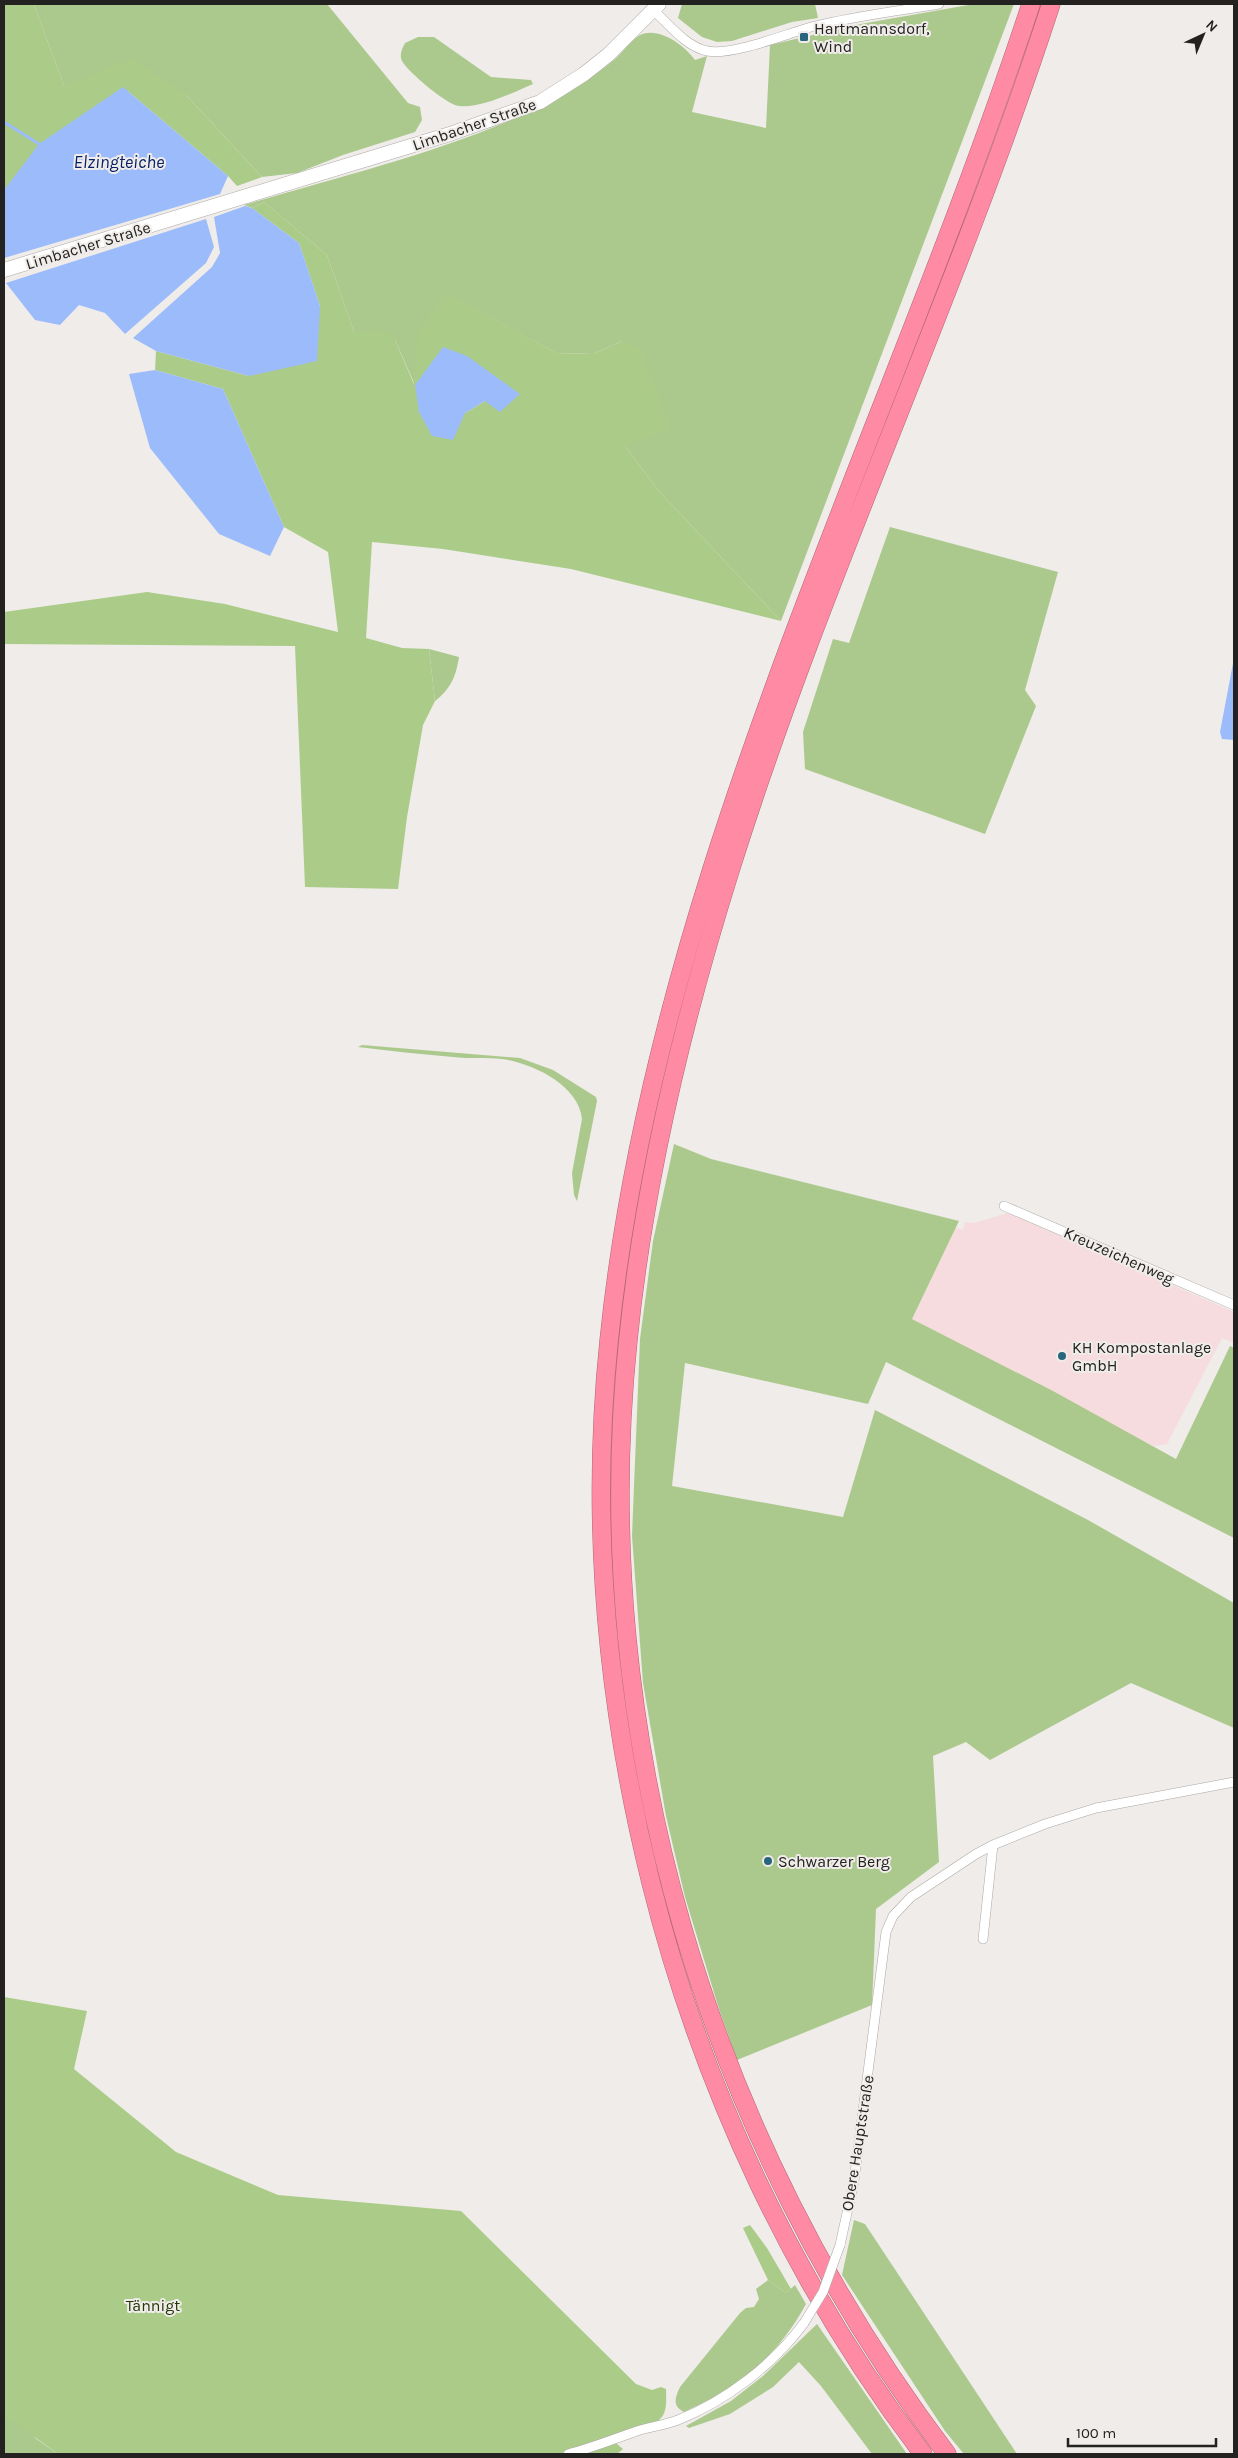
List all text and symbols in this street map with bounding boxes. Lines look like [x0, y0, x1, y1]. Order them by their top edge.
north arrow [1178, 10, 1228, 60]
text: N [1202, 16, 1221, 36]
place label: Hartmannsdorf, Wind [814, 19, 930, 56]
marker: Hartmannsdorf, Wind [798, 31, 810, 43]
street label: Limbacher Straße [410, 94, 538, 155]
water label: Elzingteiche [74, 151, 164, 173]
street label: Limbacher Straße [23, 217, 153, 273]
street label: Kreuzeichenweg [1061, 1223, 1177, 1288]
place label: KH Kompostanlage GmbH [1072, 1338, 1211, 1375]
marker: KH Kompostanlage GmbH [1056, 1350, 1068, 1362]
place label: Schwarzer Berg [778, 1852, 890, 1871]
marker: Schwarzer Berg [762, 1855, 774, 1867]
street label: Obere Hauptstraße [837, 2074, 878, 2212]
park label: Tännigt [126, 2296, 180, 2315]
scale bar [1068, 2416, 1216, 2448]
text: 100 m [1076, 2424, 1116, 2442]

